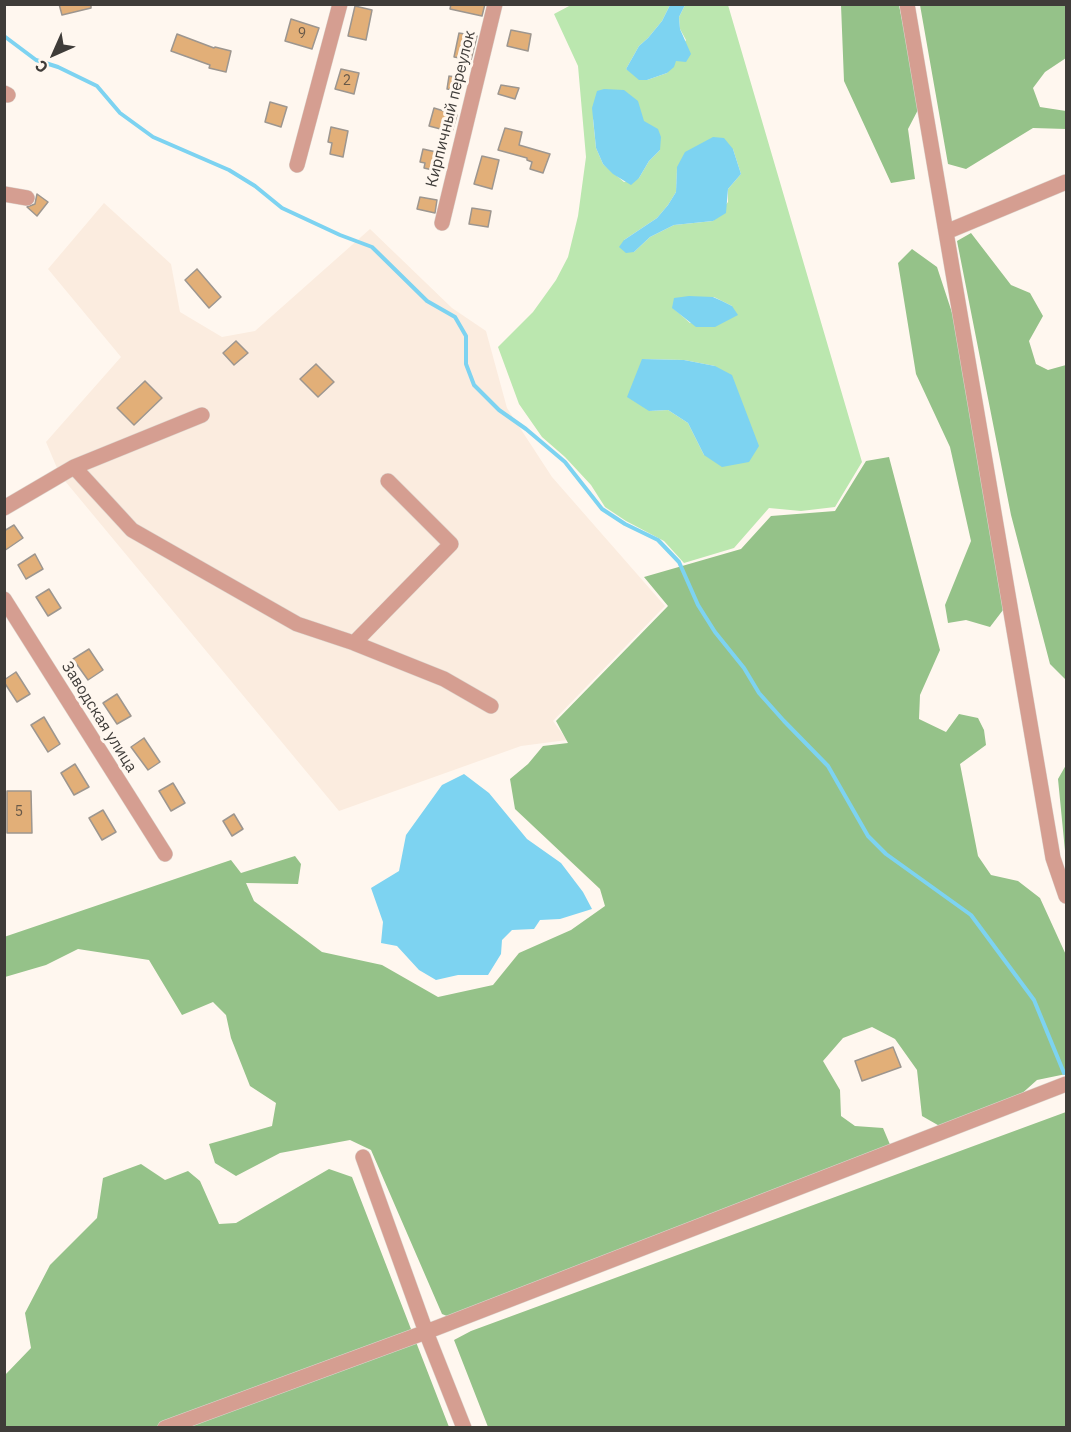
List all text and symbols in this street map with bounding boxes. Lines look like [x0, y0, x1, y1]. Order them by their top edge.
north arrow [24, 24, 84, 84]
house number: 9 [298, 26, 306, 42]
street label: Кирпичный переулок [422, 29, 480, 189]
text: С [31, 56, 52, 77]
house number: 2 [343, 73, 351, 89]
street label: Заводская улица [57, 658, 141, 776]
house number: 5 [15, 804, 23, 820]

